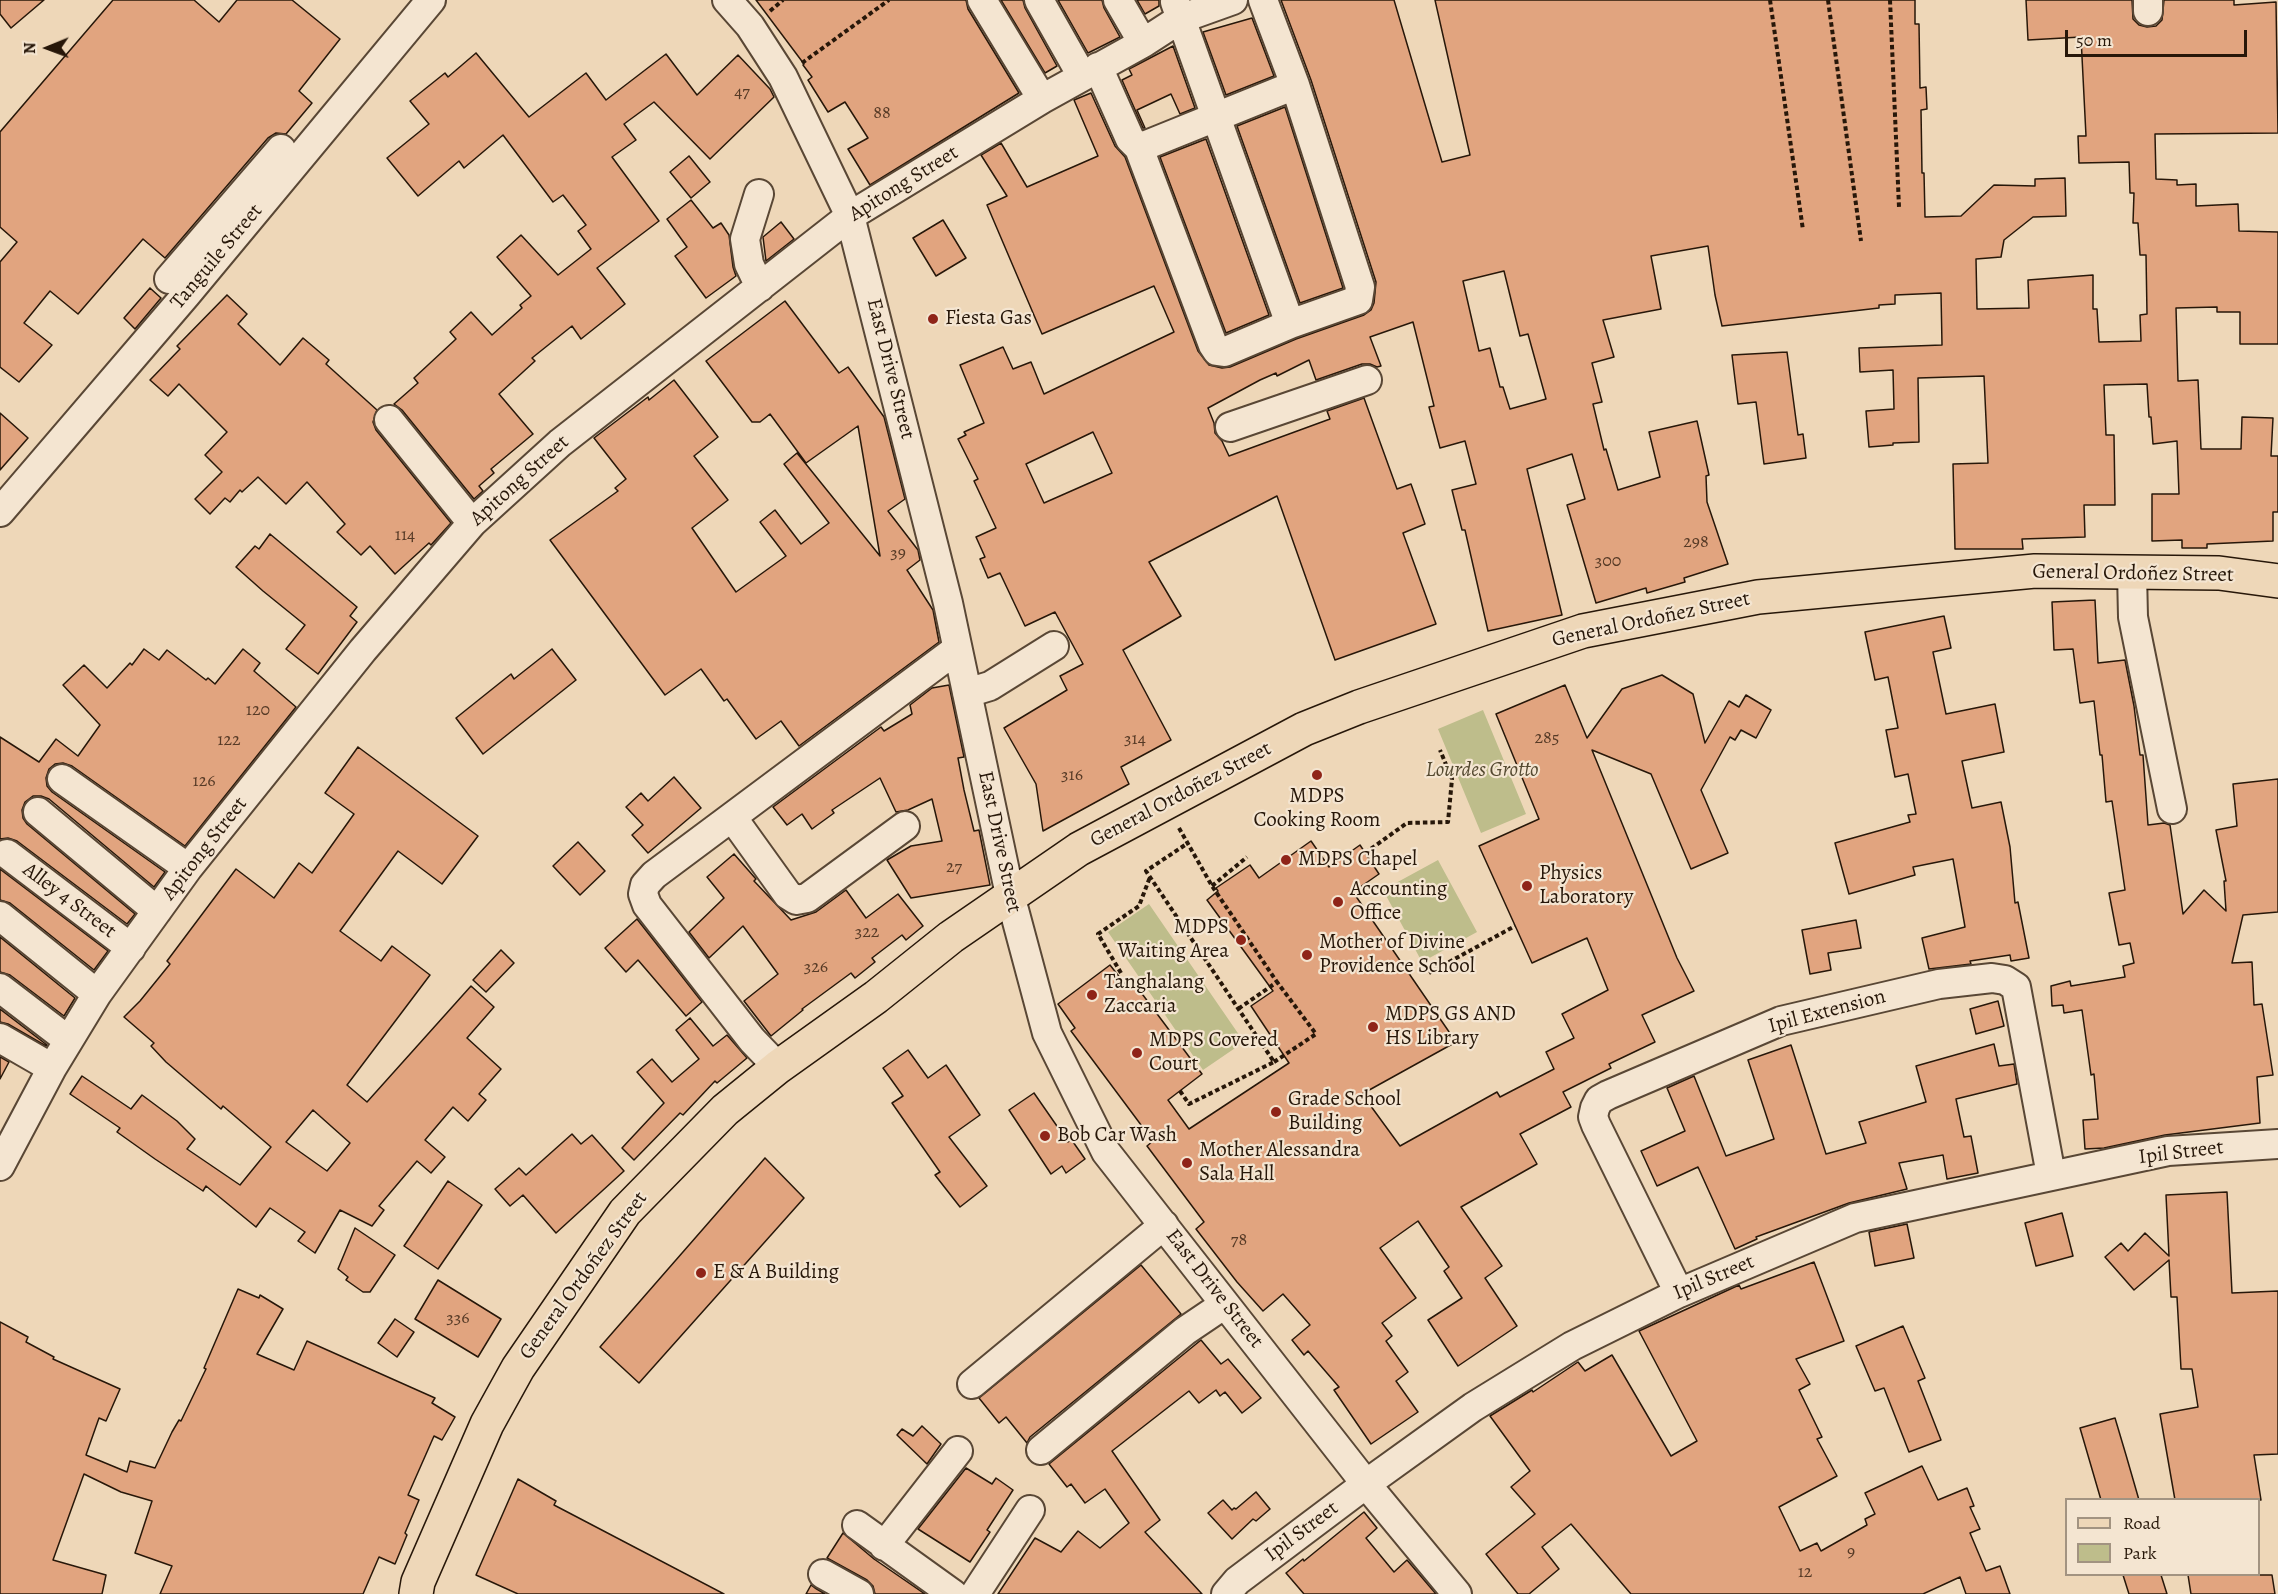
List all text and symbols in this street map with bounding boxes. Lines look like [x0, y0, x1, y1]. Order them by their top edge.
north arrow [18, 18, 78, 78]
scale bar [2068, 18, 2250, 56]
text: 50 m [2076, 28, 2112, 52]
text: N [19, 42, 41, 54]
house number: 47 [734, 82, 750, 104]
house number: 88 [873, 103, 891, 125]
street label: Apitong Street [845, 140, 963, 228]
street label: Tanguile Street [166, 199, 268, 315]
street label: East Drive Street [860, 296, 920, 442]
place label: Fiesta Gas [945, 306, 1032, 332]
marker: Fiesta Gas [926, 312, 940, 326]
street label: Apitong Street [465, 430, 575, 532]
house number: 114 [395, 525, 415, 547]
house number: 298 [1683, 532, 1709, 554]
house number: 39 [890, 543, 906, 565]
house number: 300 [1595, 551, 1621, 573]
street label: General Ordoñez Street [2032, 560, 2234, 588]
street label: General Ordoñez Street [1550, 587, 1752, 653]
house number: 120 [246, 700, 270, 722]
house number: 285 [1534, 728, 1560, 750]
house number: 314 [1124, 729, 1146, 751]
house number: 122 [217, 730, 241, 752]
street label: General Ordoñez Street [1086, 737, 1276, 853]
park label: Lourdes Grotto [1426, 758, 1538, 784]
house number: 316 [1061, 765, 1083, 787]
marker: MDPS Cooking Room [1310, 768, 1324, 782]
street label: East Drive Street [972, 769, 1026, 915]
house number: 126 [192, 771, 216, 793]
place label: MDPS Cooking Room [1254, 784, 1380, 834]
street label: Apitong Street [157, 792, 253, 906]
place label: MDPS Chapel [1298, 847, 1417, 873]
marker: MDPS Chapel [1279, 853, 1293, 867]
house number: 27 [946, 857, 962, 879]
street label: Alley 4 Street [17, 858, 121, 944]
place label: Physics Laboratory [1539, 861, 1633, 911]
place label: Accounting Office [1350, 877, 1447, 927]
marker: Physics Laboratory [1520, 879, 1534, 893]
marker: Accounting Office [1331, 895, 1345, 909]
place label: MDPS Waiting Area [1117, 915, 1229, 965]
house number: 322 [855, 922, 879, 944]
place label: Mother of Divine Providence School [1319, 930, 1475, 980]
marker: MDPS Waiting Area [1234, 933, 1248, 947]
marker: Mother of Divine Providence School [1300, 948, 1314, 962]
house number: 326 [804, 957, 828, 979]
place label: Tanghalang Zaccaria [1104, 970, 1204, 1020]
street label: Ipil Extension [1766, 984, 1888, 1040]
marker: Tanghalang Zaccaria [1085, 988, 1099, 1002]
place label: MDPS GS AND HS Library [1385, 1002, 1516, 1052]
marker: MDPS GS AND HS Library [1366, 1020, 1380, 1034]
place label: MDPS Covered Court [1149, 1028, 1278, 1078]
marker: MDPS Covered Court [1130, 1046, 1144, 1060]
place label: Grade School Building [1288, 1087, 1401, 1137]
marker: Grade School Building [1269, 1105, 1283, 1119]
place label: Bob Car Wash [1057, 1123, 1177, 1149]
marker: Bob Car Wash [1038, 1129, 1052, 1143]
street label: Ipil Street [2137, 1135, 2225, 1171]
place label: Mother Alessandra Sala Hall [1199, 1138, 1360, 1188]
marker: Mother Alessandra Sala Hall [1180, 1156, 1194, 1170]
street label: General Ordoñez Street [515, 1187, 653, 1365]
street label: East Drive Street [1160, 1224, 1268, 1354]
house number: 78 [1231, 1230, 1247, 1252]
street label: Ipil Street [1670, 1250, 1758, 1306]
place label: E & A Building [713, 1260, 839, 1286]
marker: E & A Building [694, 1266, 708, 1280]
house number: 336 [446, 1308, 470, 1330]
street label: Ipil Street [1260, 1496, 1344, 1568]
legend [2065, 1498, 2260, 1576]
text: Road [2123, 1511, 2160, 1535]
text: Park [2123, 1541, 2157, 1565]
house number: 9 [1847, 1542, 1855, 1564]
house number: 12 [1798, 1562, 1812, 1584]

